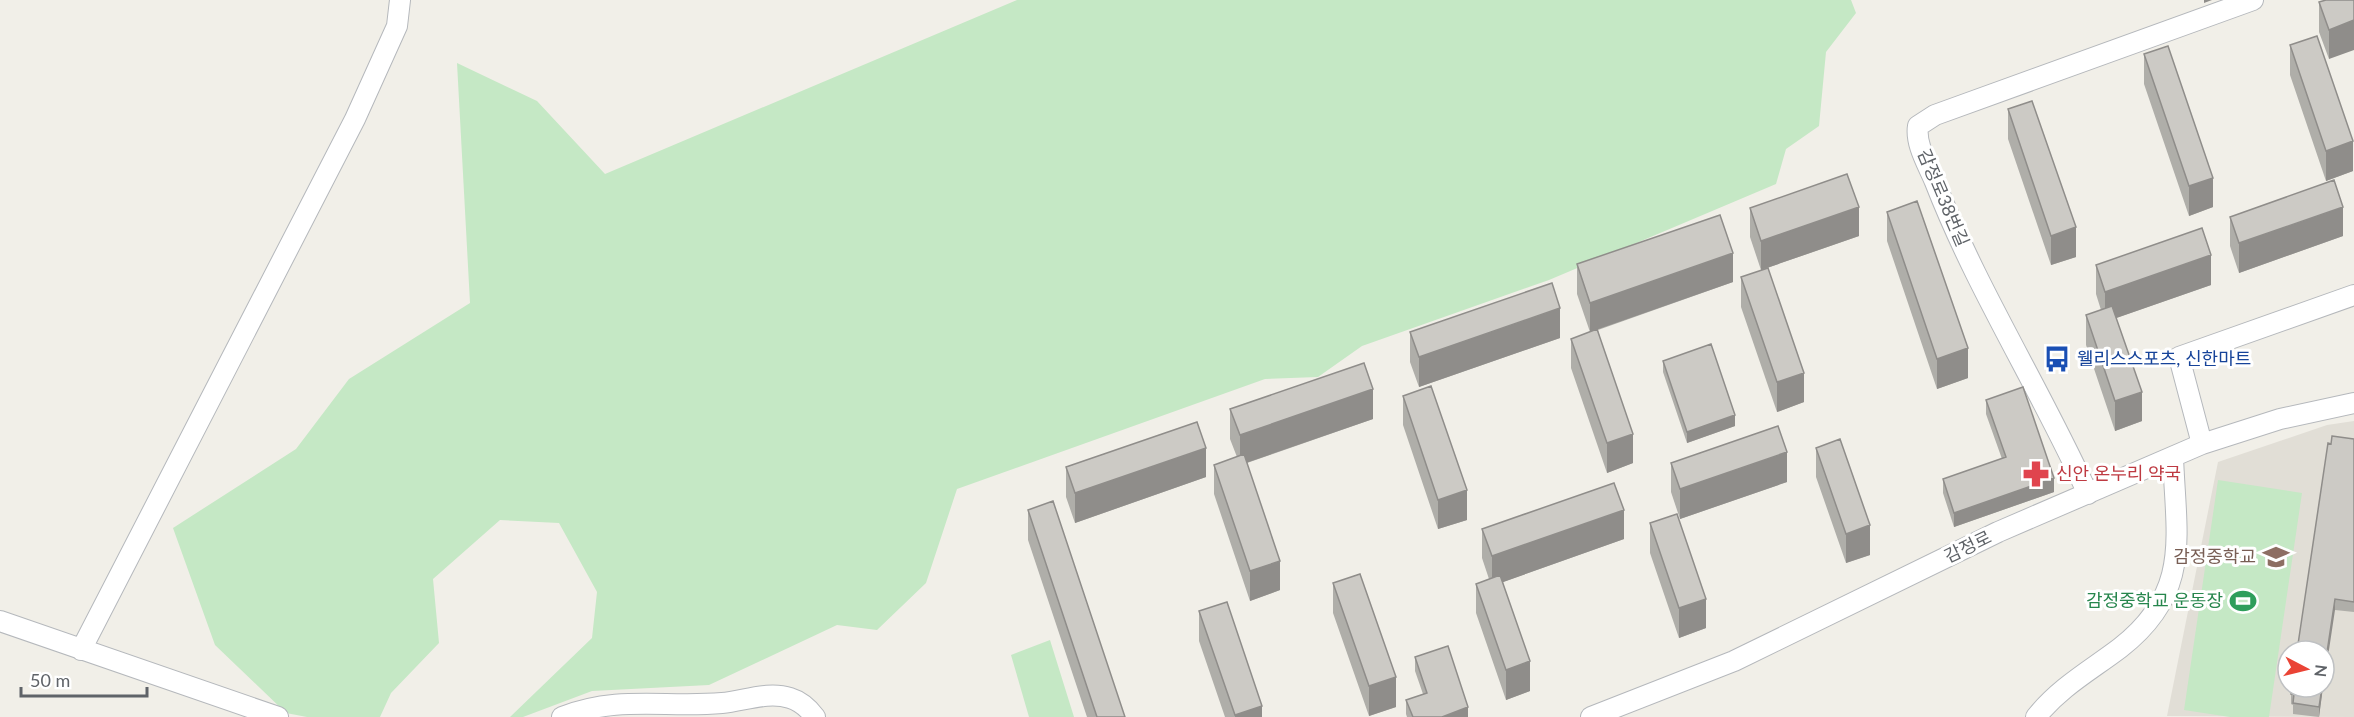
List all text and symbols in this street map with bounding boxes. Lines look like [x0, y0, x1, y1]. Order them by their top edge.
street label: 감정로38번길 [1914, 146, 1974, 250]
bus stop icon: 웰리스스포츠, 신한마트 [2042, 344, 2072, 374]
place label: 웰리스스포츠, 신한마트 [2077, 347, 2251, 369]
pharmacy icon: 신안 온누리 약국 [2021, 459, 2051, 489]
place label: 신안 온누리 약국 [2056, 462, 2181, 484]
street label: 감정로 [1940, 525, 1995, 567]
school or university icon: 감정중학교 [2261, 542, 2291, 572]
place label: 감정중학교 [2173, 545, 2256, 567]
sports icon: 감정중학교 운동장 [2228, 586, 2258, 616]
place label: 감정중학교 운동장 [2086, 589, 2223, 611]
north arrow [2276, 639, 2336, 699]
scale bar [21, 660, 147, 698]
text: N [2311, 664, 2332, 678]
text: 50 m [30, 669, 70, 691]

